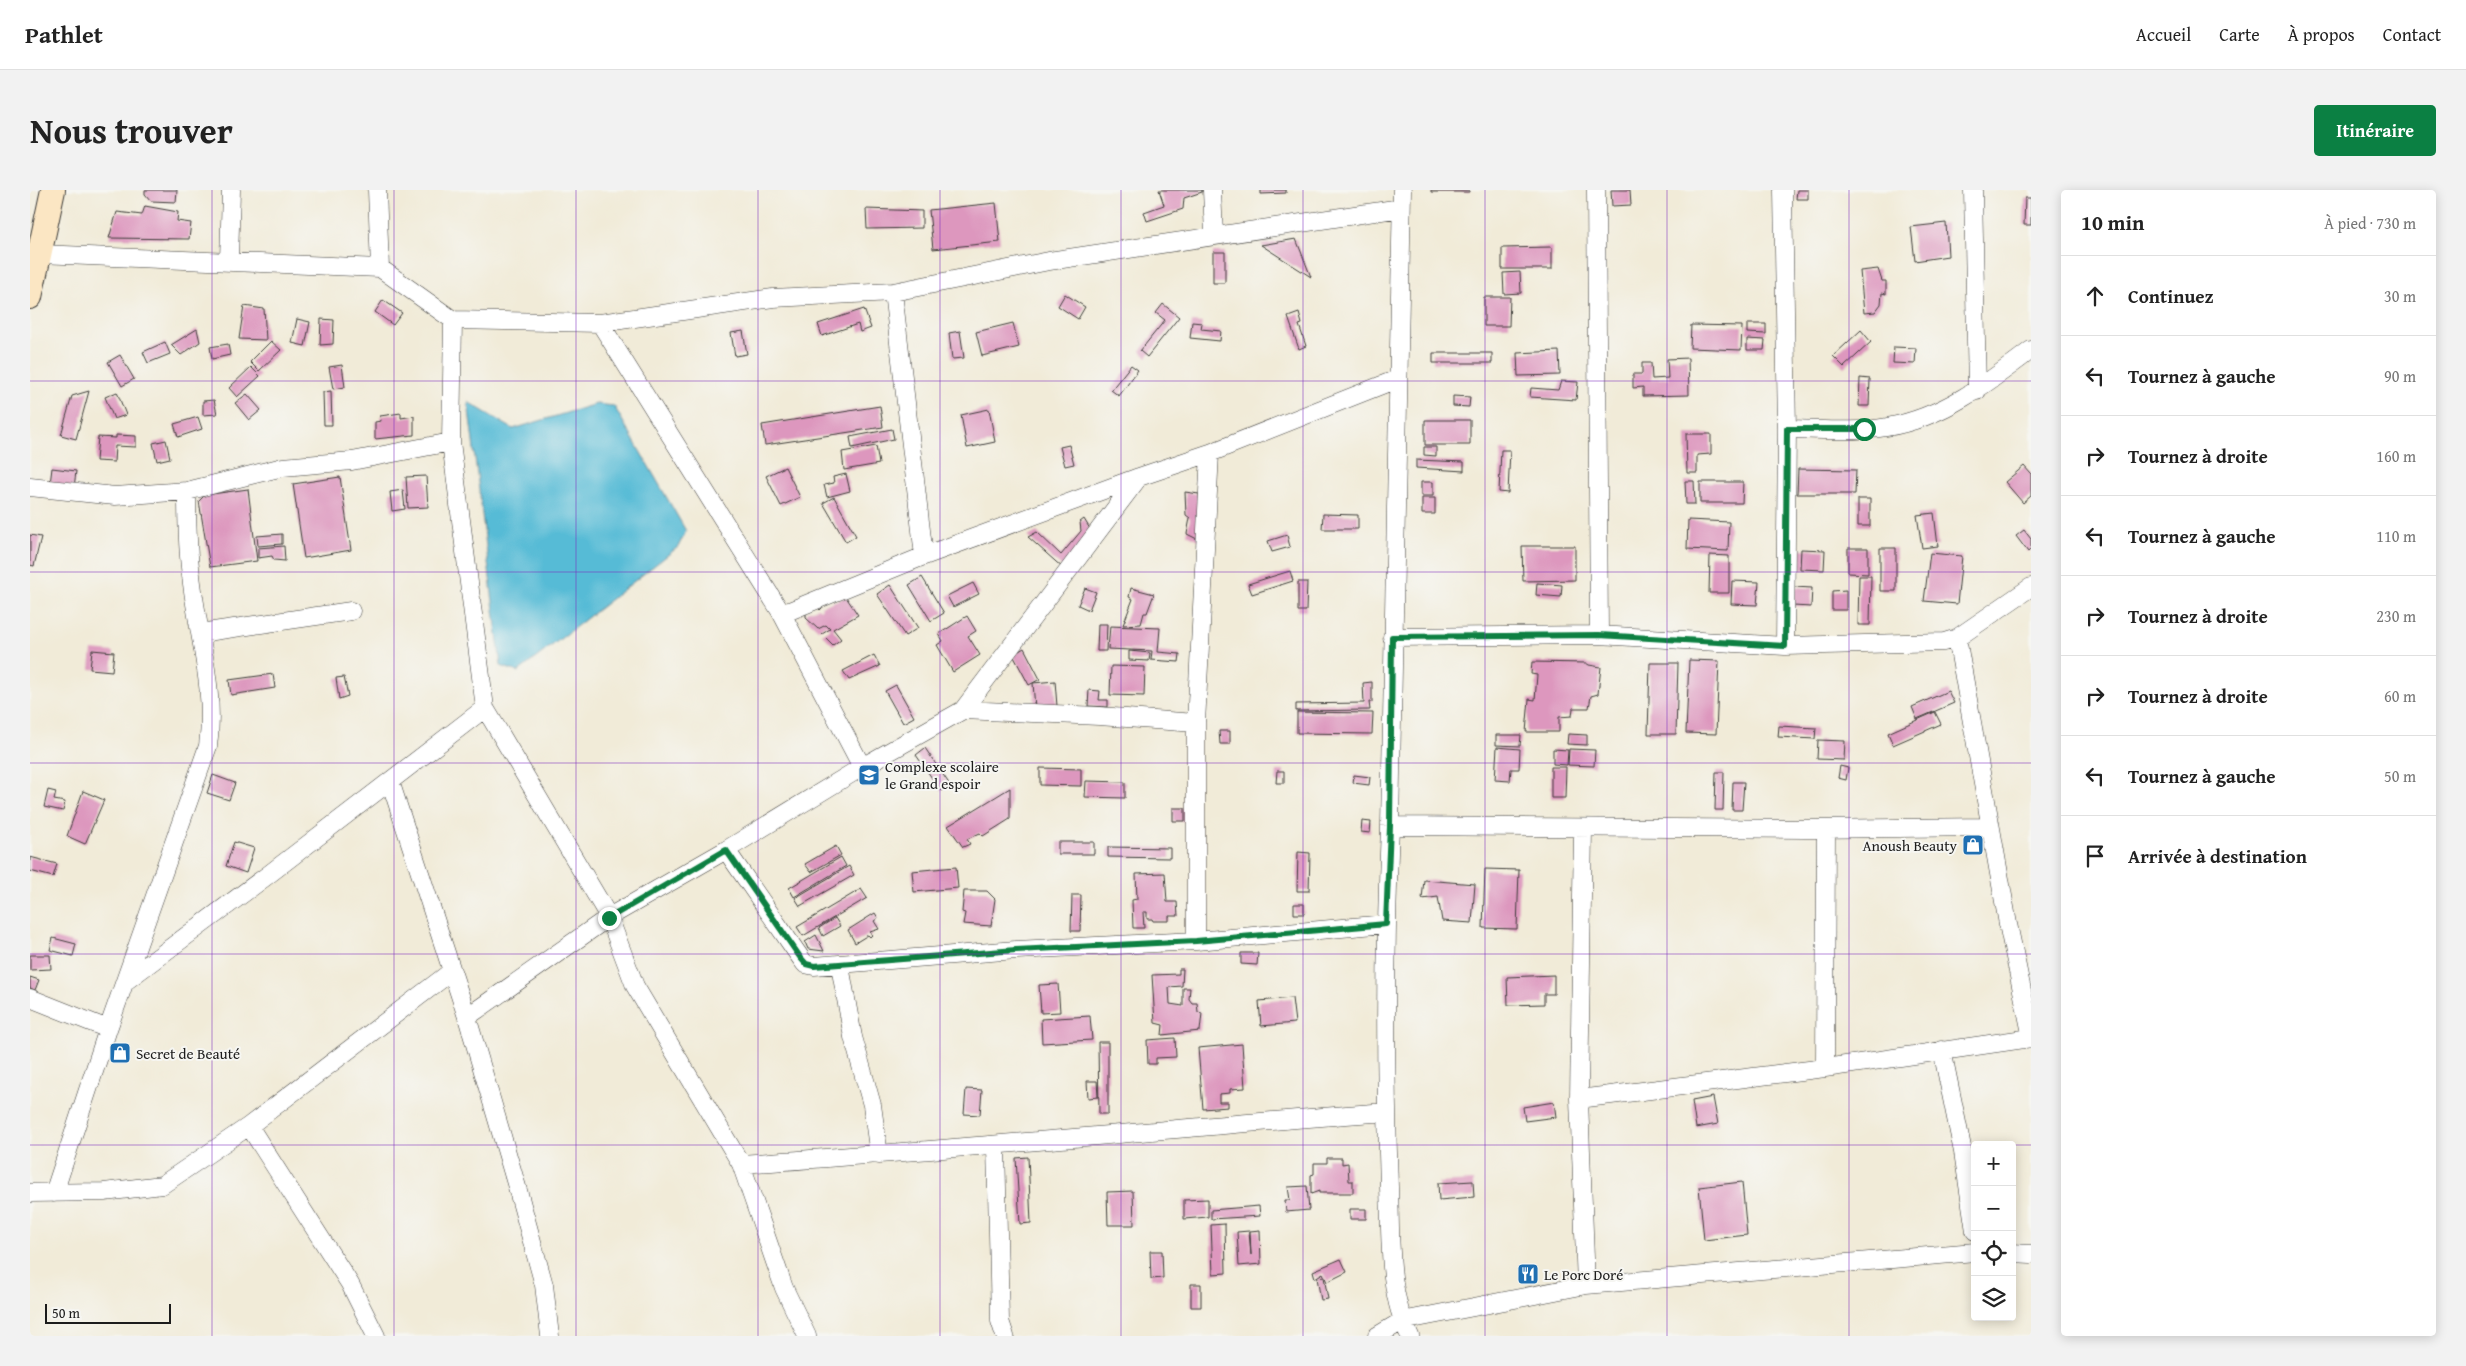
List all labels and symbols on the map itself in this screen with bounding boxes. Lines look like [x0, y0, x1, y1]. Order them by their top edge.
route start [1853, 418, 1876, 441]
place label: Complexe scolaire le Grand espoir [885, 756, 999, 794]
school or university icon: Complexe scolaire le Grand espoir [857, 763, 881, 787]
shop icon: Anoush Beauty [1961, 833, 1985, 857]
place label: Anoush Beauty [1863, 835, 1958, 856]
route end [598, 907, 621, 930]
shop icon: Secret de Beauté [108, 1041, 132, 1065]
place label: Secret de Beauté [136, 1043, 240, 1064]
restaurant icon: Le Porc Doré [1516, 1262, 1540, 1286]
place label: Le Porc Doré [1544, 1264, 1623, 1285]
scale bar [45, 1301, 171, 1324]

